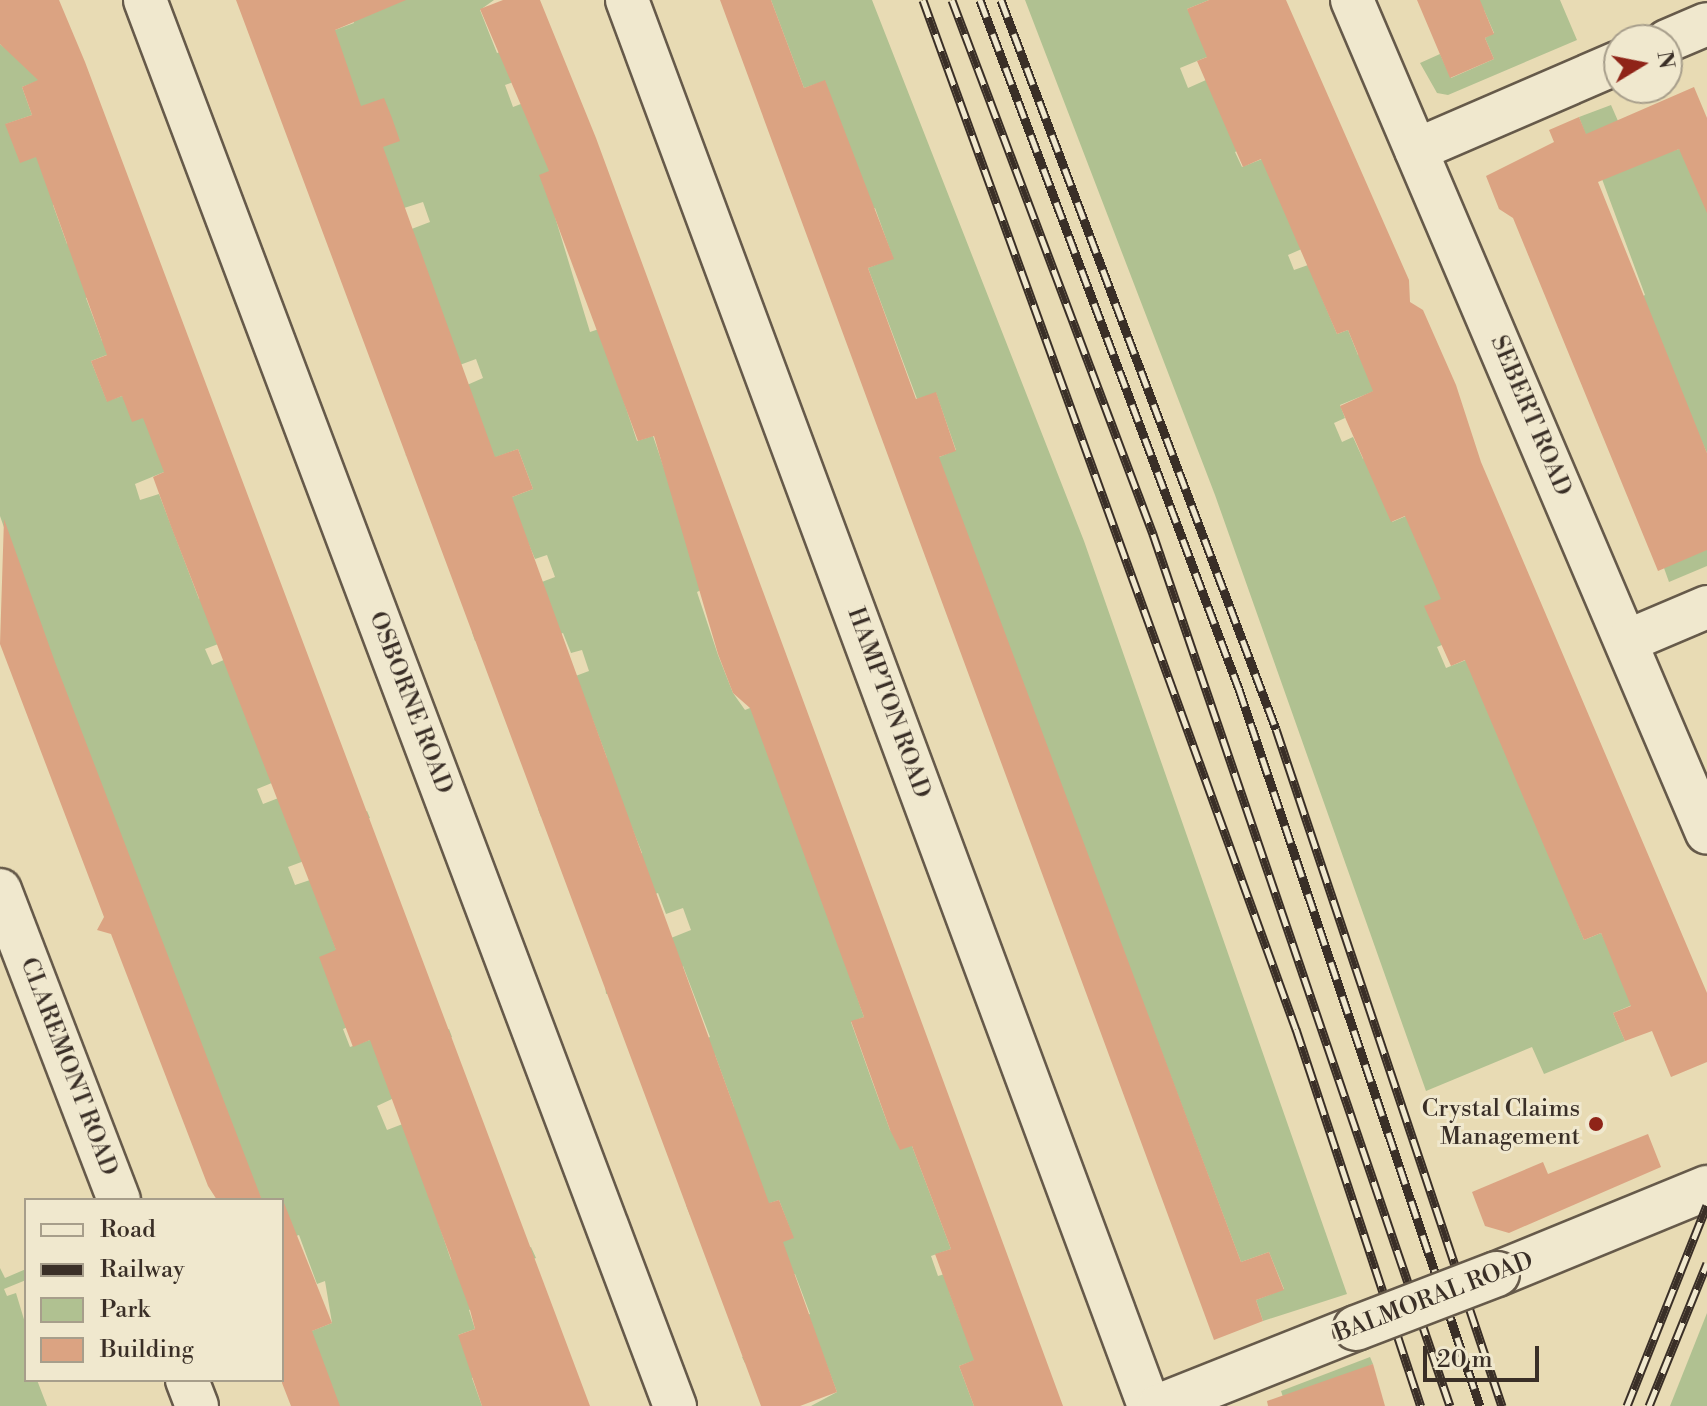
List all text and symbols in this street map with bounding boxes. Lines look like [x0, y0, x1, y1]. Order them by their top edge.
north arrow [1603, 24, 1683, 104]
text: N [1650, 49, 1680, 71]
street label: SEBERT ROAD [1483, 332, 1577, 500]
street label: HAMPTON ROAD [840, 604, 936, 802]
street label: OSBORNE ROAD [362, 608, 458, 798]
street label: CLAREMONT ROAD [13, 954, 123, 1180]
place label: Crystal Claims Management [1422, 1096, 1580, 1152]
marker: Crystal Claims Management [1587, 1115, 1605, 1133]
legend [24, 1198, 284, 1382]
text: Road [100, 1215, 156, 1245]
street label: BALMORAL ROAD [1330, 1247, 1538, 1349]
text: Railway [100, 1255, 185, 1285]
text: Park [100, 1295, 150, 1325]
scale bar [1427, 1330, 1543, 1380]
text: Building [100, 1335, 194, 1365]
text: 20 m [1437, 1345, 1493, 1375]

